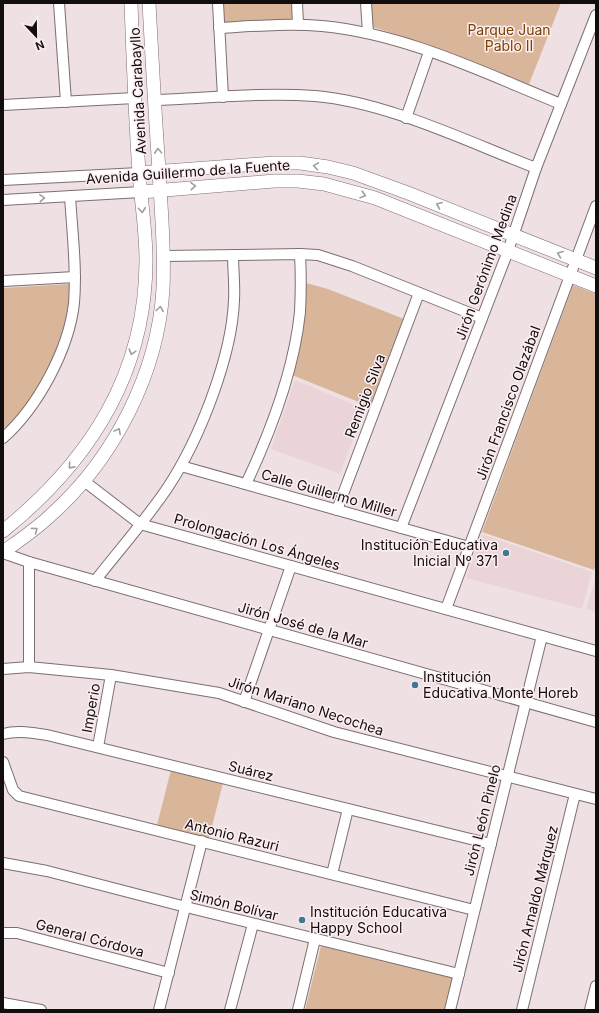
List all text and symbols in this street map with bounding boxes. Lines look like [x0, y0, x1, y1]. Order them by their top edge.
north arrow [16, 16, 56, 56]
park label: Parque Juan Pablo II [467, 21, 551, 54]
street label: Avenida Carabayllo [126, 27, 149, 155]
text: N [33, 37, 46, 53]
one-way arrow [153, 148, 162, 154]
street label: Avenida Guillermo de la Fuente [85, 156, 291, 187]
one-way arrow [313, 162, 319, 171]
one-way arrow [190, 182, 196, 191]
one-way arrow [360, 190, 367, 199]
street label: Jirón Gerónimo Medina [451, 191, 520, 342]
one-way arrow [39, 193, 45, 202]
one-way arrow [436, 202, 444, 210]
one-way arrow [138, 207, 147, 213]
one-way arrow [556, 250, 563, 258]
one-way arrow [156, 306, 165, 312]
street label: Jirón Francisco Olazábal [472, 323, 543, 482]
one-way arrow [128, 348, 137, 355]
street label: Remigio Silva [341, 351, 388, 440]
one-way arrow [113, 428, 121, 435]
one-way arrow [68, 461, 76, 469]
street label: Calle Guillermo Miller [259, 465, 399, 520]
street label: Prolongación Los Ángeles [172, 510, 342, 573]
one-way arrow [30, 527, 37, 534]
place label: Institución Educativa Inicial Nº 371 [361, 536, 498, 569]
marker: Institución Educativa Inicial Nº 371 [501, 548, 511, 558]
street label: Jirón José de la Mar [236, 598, 370, 651]
place label: Institución Educativa Monte Horeb [423, 668, 578, 701]
street label: Jirón Mariano Necochea [226, 672, 386, 739]
marker: Institución Educativa Monte Horeb [410, 680, 420, 690]
street label: Imperio [78, 682, 103, 734]
street label: Suárez [227, 757, 275, 784]
street label: Jirón León Pinelo [459, 762, 504, 877]
street label: Antonio Razuri [183, 815, 281, 854]
street label: Jirón Arnaldo Márquez [508, 824, 561, 974]
street label: Simón Bolívar [188, 885, 280, 924]
place label: Institución Educativa Happy School [310, 903, 447, 936]
street label: General Córdova [34, 915, 146, 960]
marker: Institución Educativa Happy School [297, 915, 307, 925]

